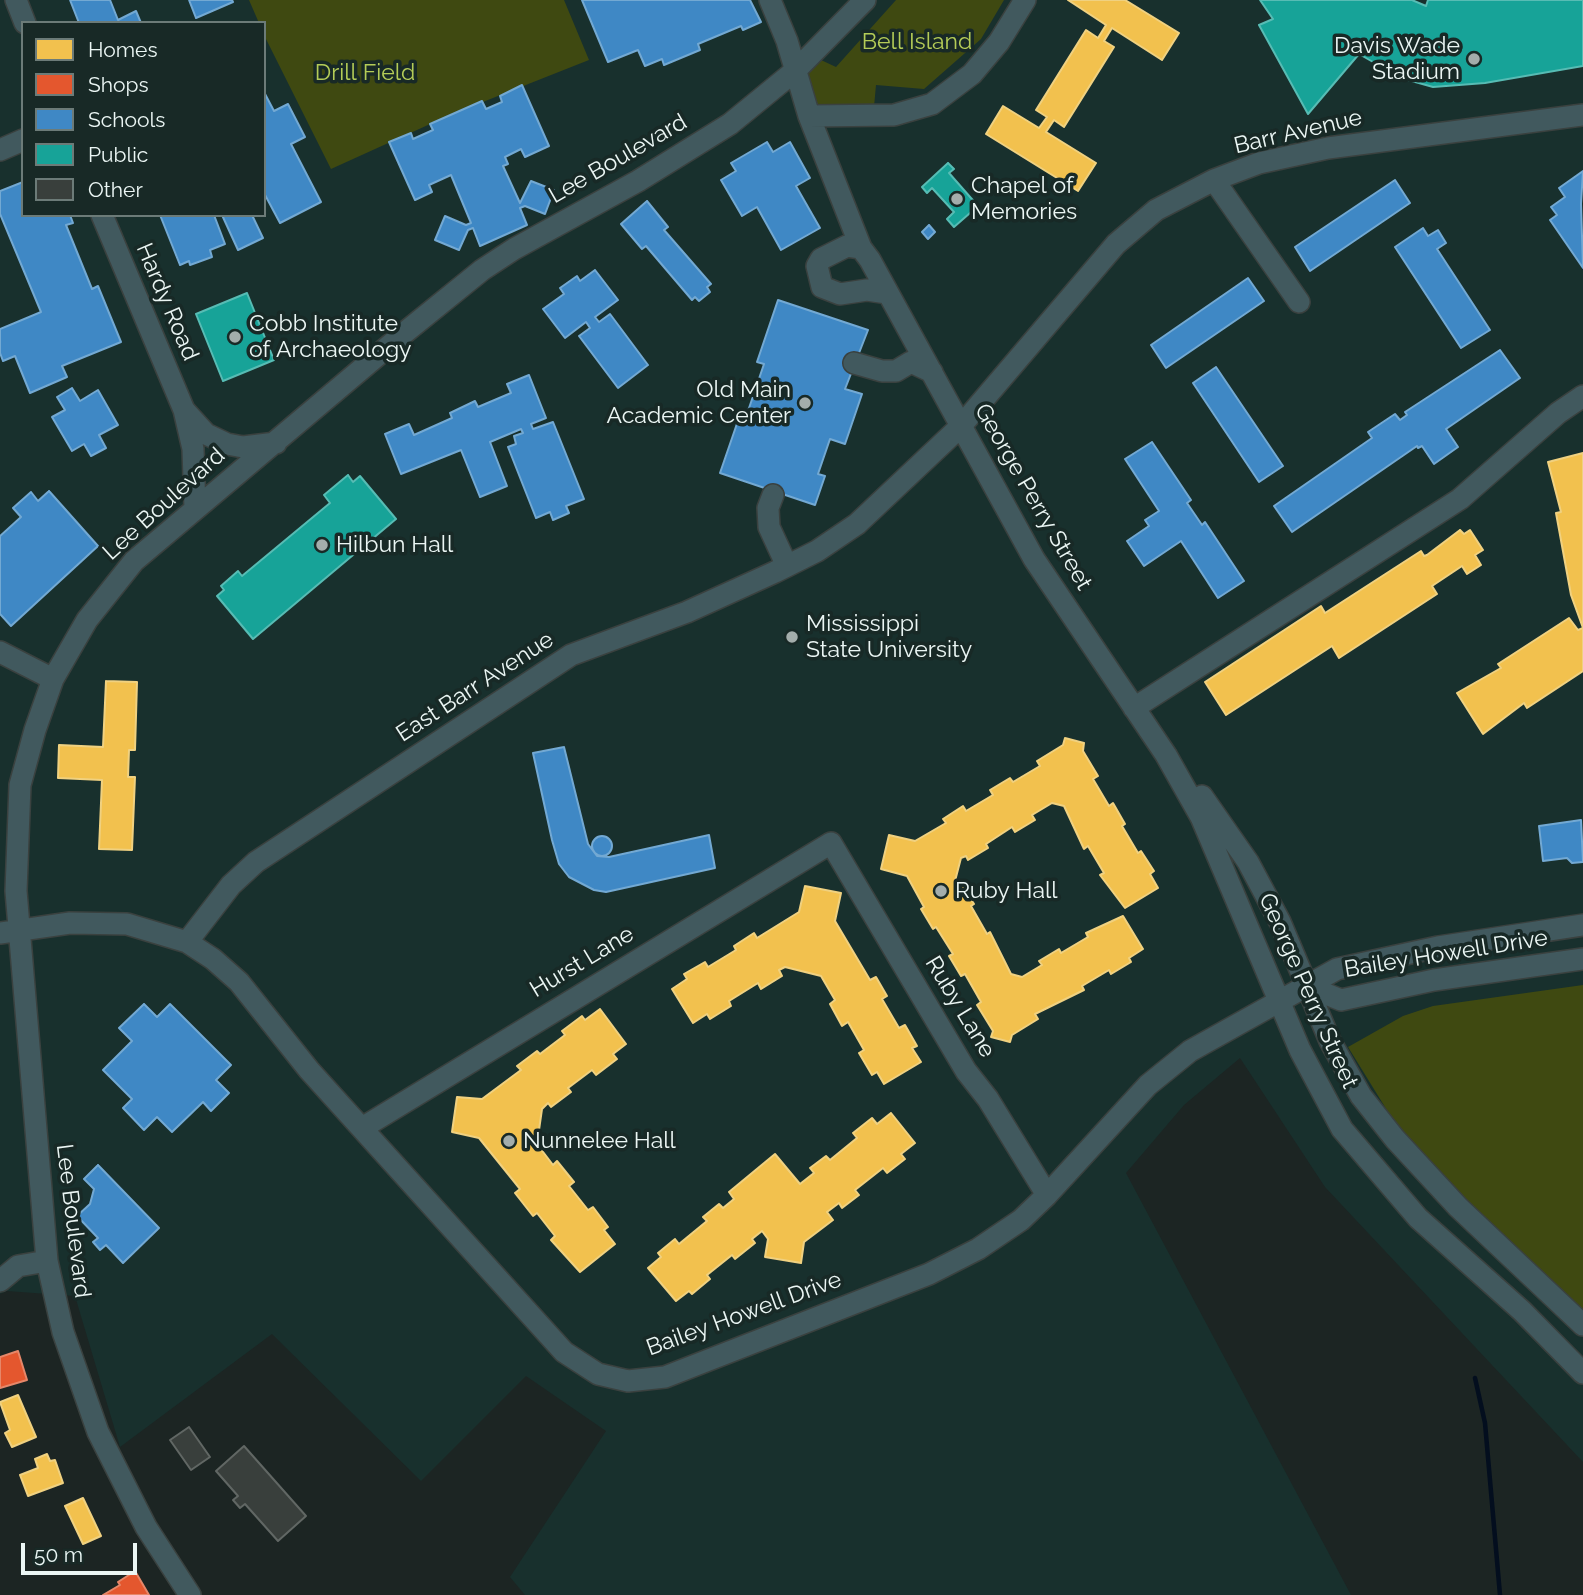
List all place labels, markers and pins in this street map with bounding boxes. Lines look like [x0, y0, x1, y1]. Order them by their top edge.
place label: Davis Wade Stadium [1334, 32, 1460, 86]
marker: Davis Wade Stadium [1466, 51, 1482, 67]
place label: Chapel of Memories [971, 172, 1077, 226]
marker: Chapel of Memories [949, 191, 965, 207]
place label: Cobb Institute of Archaeology [249, 310, 412, 364]
marker: Cobb Institute of Archaeology [227, 329, 243, 345]
place label: Old Main Academic Center [607, 376, 791, 430]
marker: Old Main Academic Center [797, 395, 813, 411]
place label: Hilbun Hall [336, 531, 453, 559]
marker: Hilbun Hall [314, 537, 330, 553]
place label: Mississippi State University [806, 610, 972, 664]
marker: Mississippi State University [784, 629, 800, 645]
place label: Ruby Hall [955, 877, 1058, 905]
marker: Ruby Hall [933, 883, 949, 899]
place label: Nunnelee Hall [523, 1127, 676, 1155]
marker: Nunnelee Hall [501, 1133, 517, 1149]

